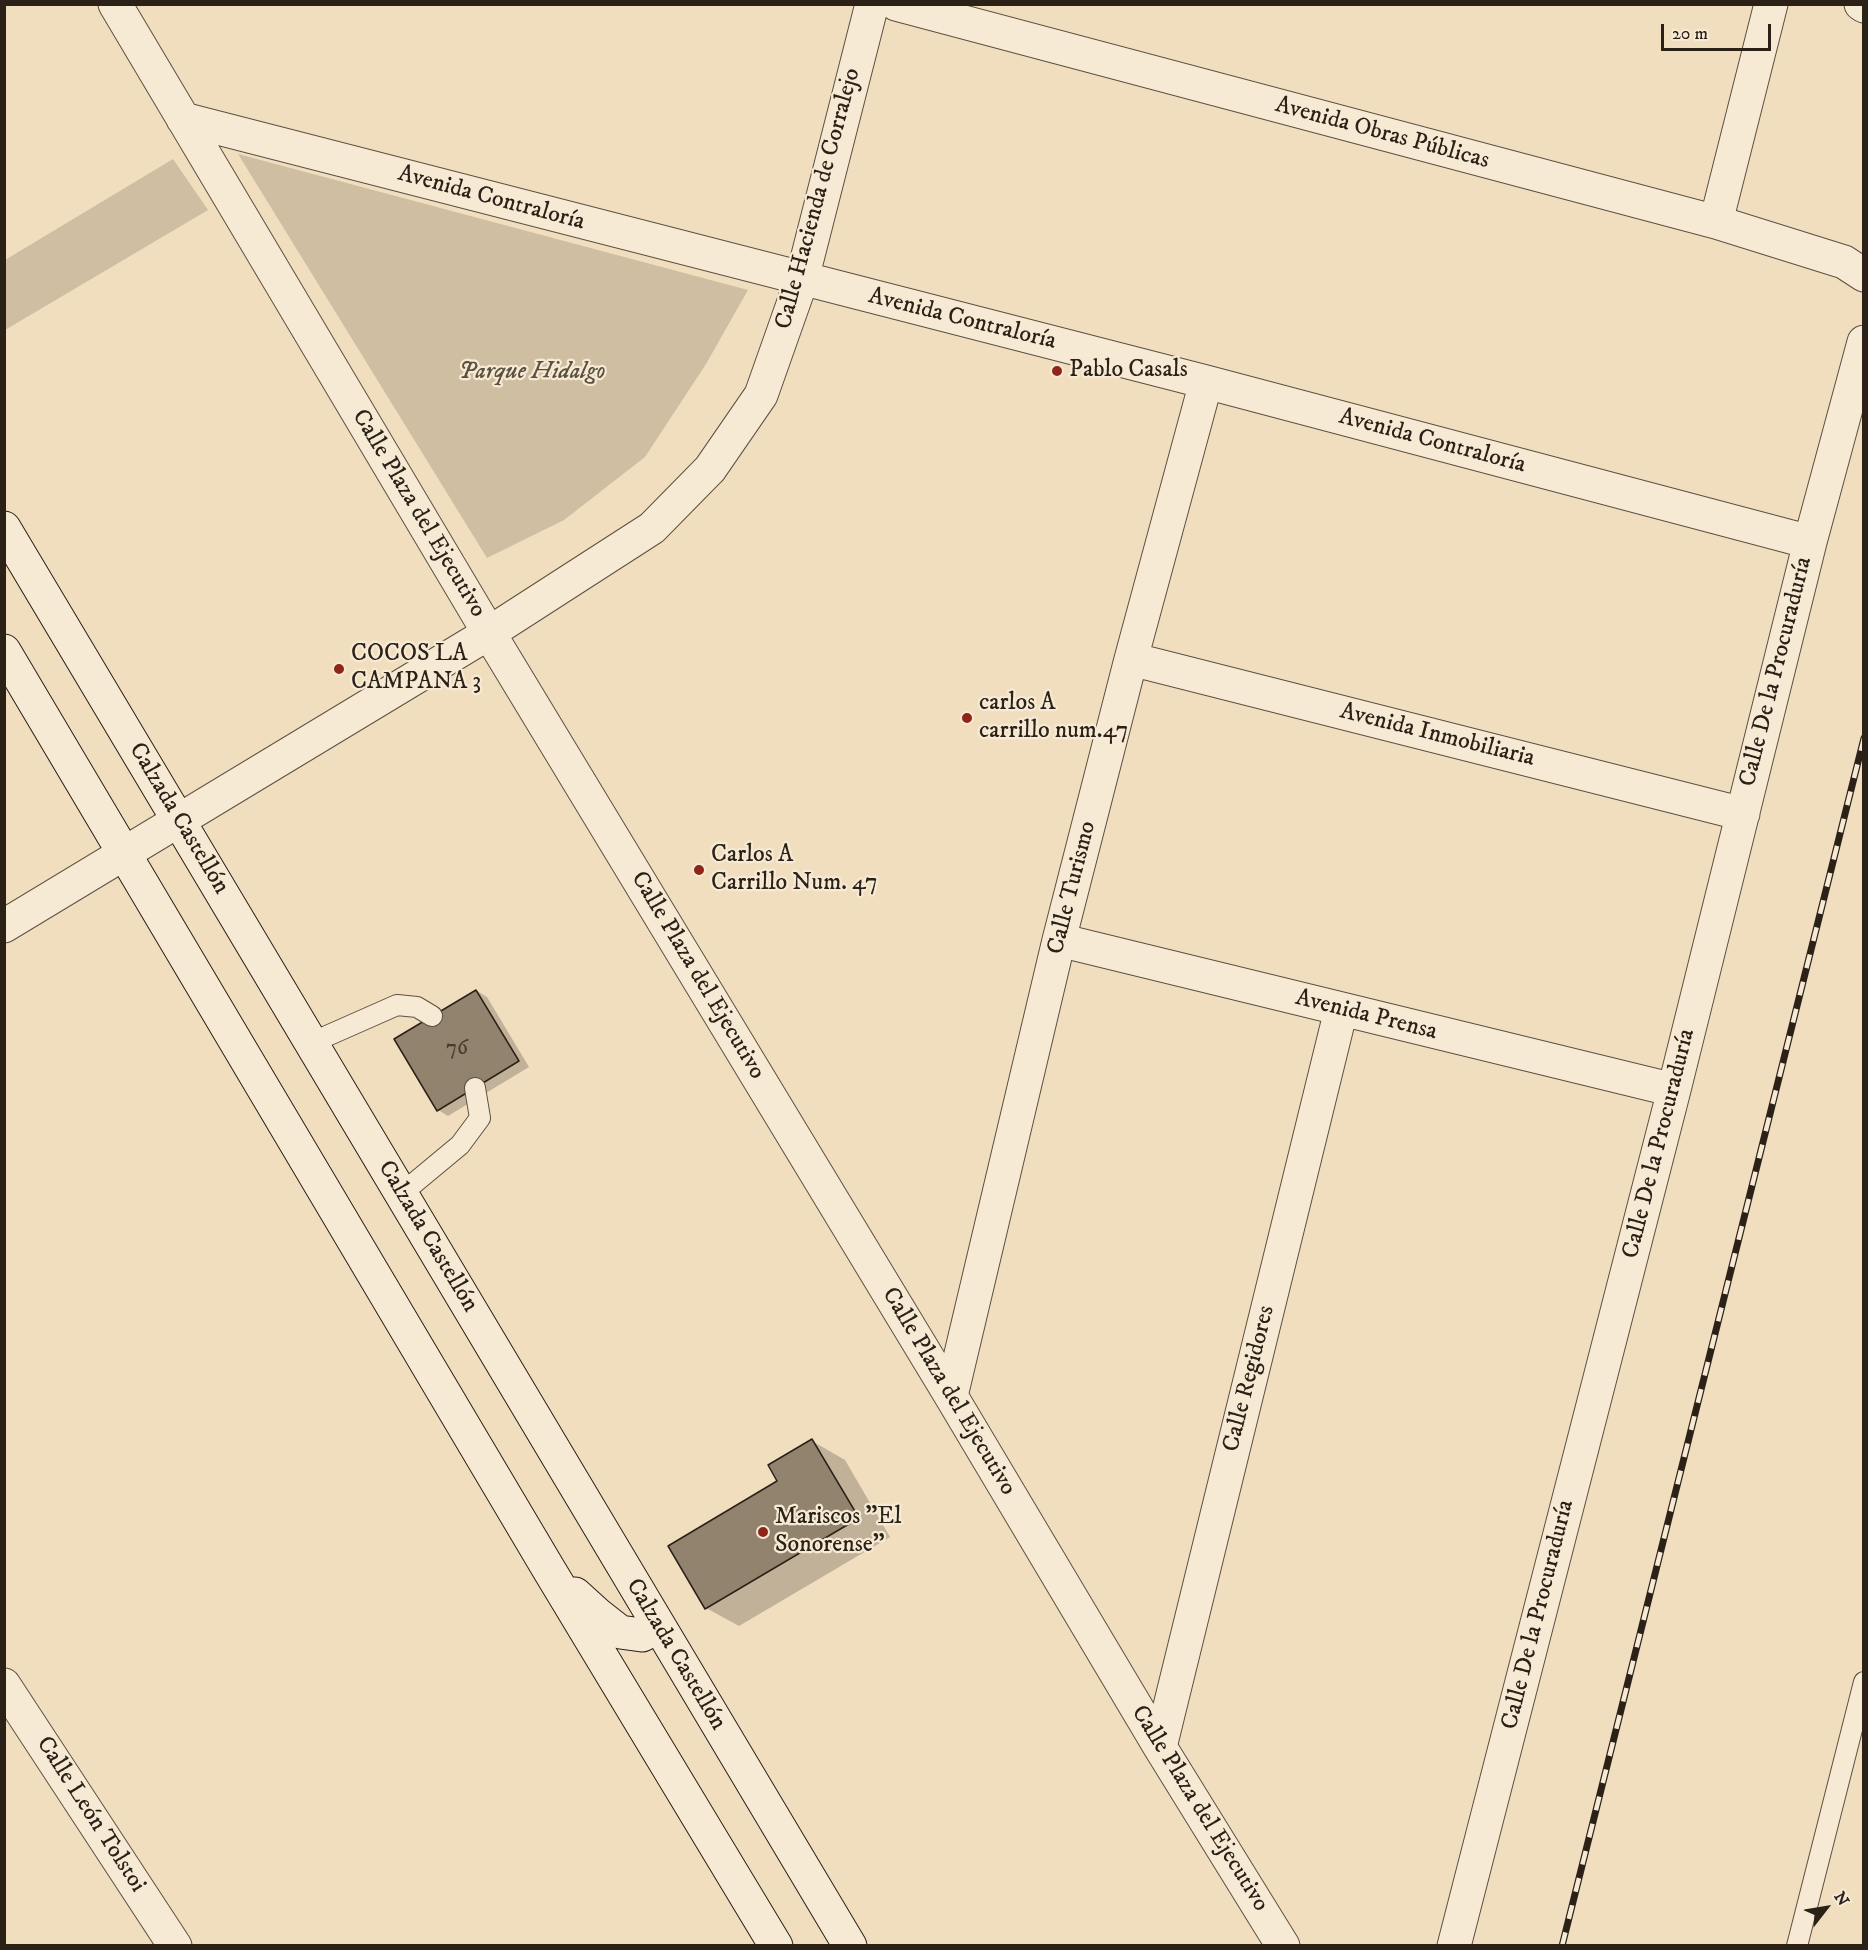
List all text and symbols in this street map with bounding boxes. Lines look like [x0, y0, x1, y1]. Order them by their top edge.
scale bar [1664, 12, 1774, 50]
text: 20 m [1672, 23, 1708, 45]
street label: Calle Hacienda de Corralejo [770, 65, 868, 333]
street label: Avenida Obras Públicas [1272, 92, 1492, 176]
street label: Avenida Contraloría [394, 160, 588, 238]
street label: Avenida Contraloría [865, 283, 1059, 357]
place label: Pablo Casals [1069, 357, 1188, 385]
park label: Parque Hidalgo [459, 359, 605, 387]
marker: Pablo Casals [1050, 364, 1064, 378]
street label: Avenida Contraloría [1335, 403, 1529, 481]
street label: Calle Plaza del Ejecutivo [345, 405, 491, 623]
street label: Calle De la Procuraduría [1735, 554, 1819, 790]
place label: COCOS LA CAMPANA 3 [351, 641, 481, 697]
marker: COCOS LA CAMPANA 3 [332, 662, 346, 676]
place label: carlos A carrillo num.47 [979, 690, 1128, 746]
street label: Avenida Inmobiliaria [1337, 698, 1537, 774]
marker: carlos A carrillo num.47 [960, 711, 974, 725]
street label: Calzada Castellón [121, 738, 235, 900]
street label: Calle Turismo [1043, 818, 1103, 958]
place label: Carlos A Carrillo Num. 47 [711, 842, 878, 898]
marker: Carlos A Carrillo Num. 47 [692, 863, 706, 877]
street label: Calle Plaza del Ejecutivo [624, 867, 770, 1085]
street label: Avenida Prensa [1292, 985, 1440, 1047]
street label: Calle De la Procuraduría [1618, 1026, 1702, 1262]
house number: 76 [446, 1037, 468, 1063]
street label: Calzada Castellón [370, 1156, 484, 1318]
street label: Calle Plaza del Ejecutivo [875, 1283, 1021, 1501]
street label: Calle Regidores [1218, 1303, 1282, 1455]
street label: Calle De la Procuraduría [1497, 1497, 1581, 1733]
place label: Mariscos "El Sonorense" [775, 1504, 902, 1560]
marker: Mariscos "El Sonorense" [756, 1525, 770, 1539]
street label: Calzada Castellón [618, 1574, 732, 1736]
street label: Calle Plaza del Ejecutivo [1124, 1701, 1274, 1917]
street label: Calle León Tolstoi [29, 1732, 151, 1898]
north arrow [1796, 1878, 1856, 1938]
text: N [1829, 1888, 1853, 1910]

